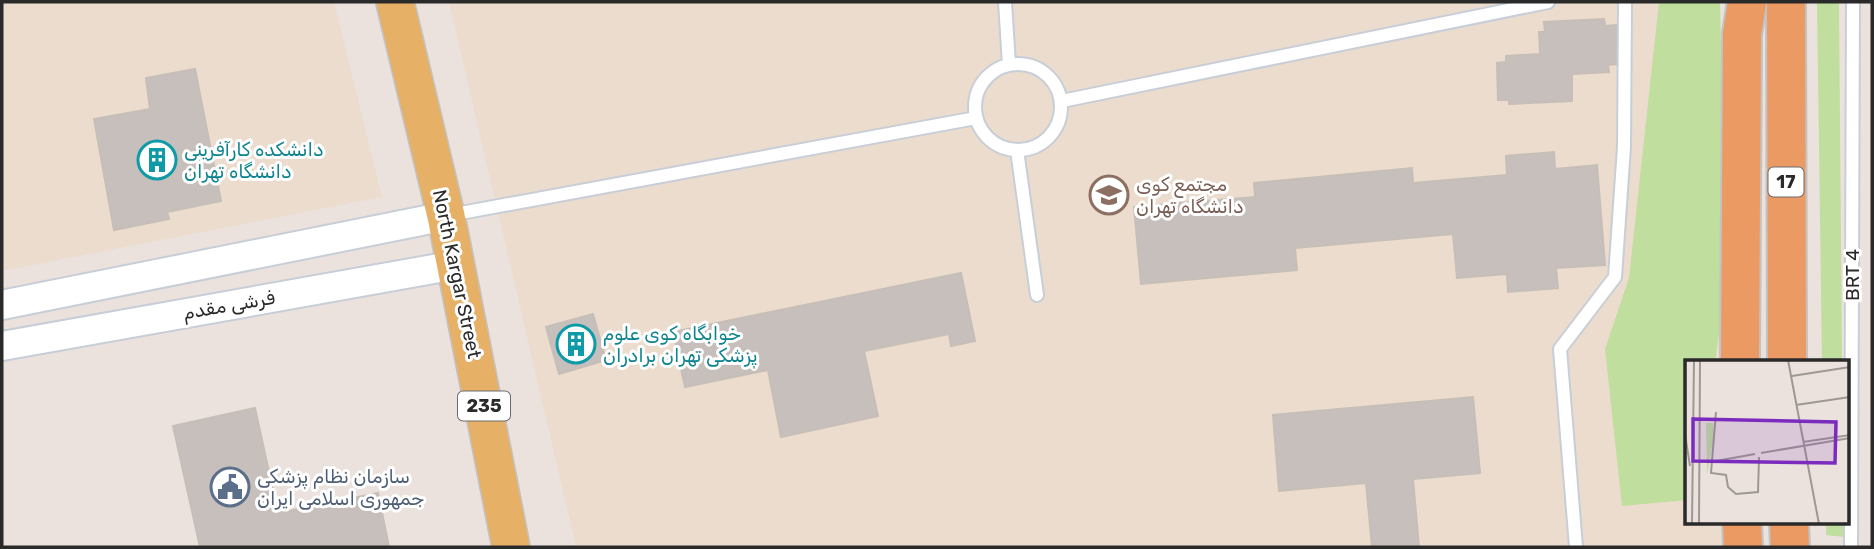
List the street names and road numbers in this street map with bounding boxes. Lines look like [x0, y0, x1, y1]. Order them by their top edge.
road number: 17 [1768, 168, 1803, 196]
street label: North Kargar Street [428, 187, 486, 361]
street label: BRT 4 [1841, 249, 1864, 301]
street label: فرشی مقدم [181, 286, 277, 325]
road number: 235 [458, 392, 510, 420]

